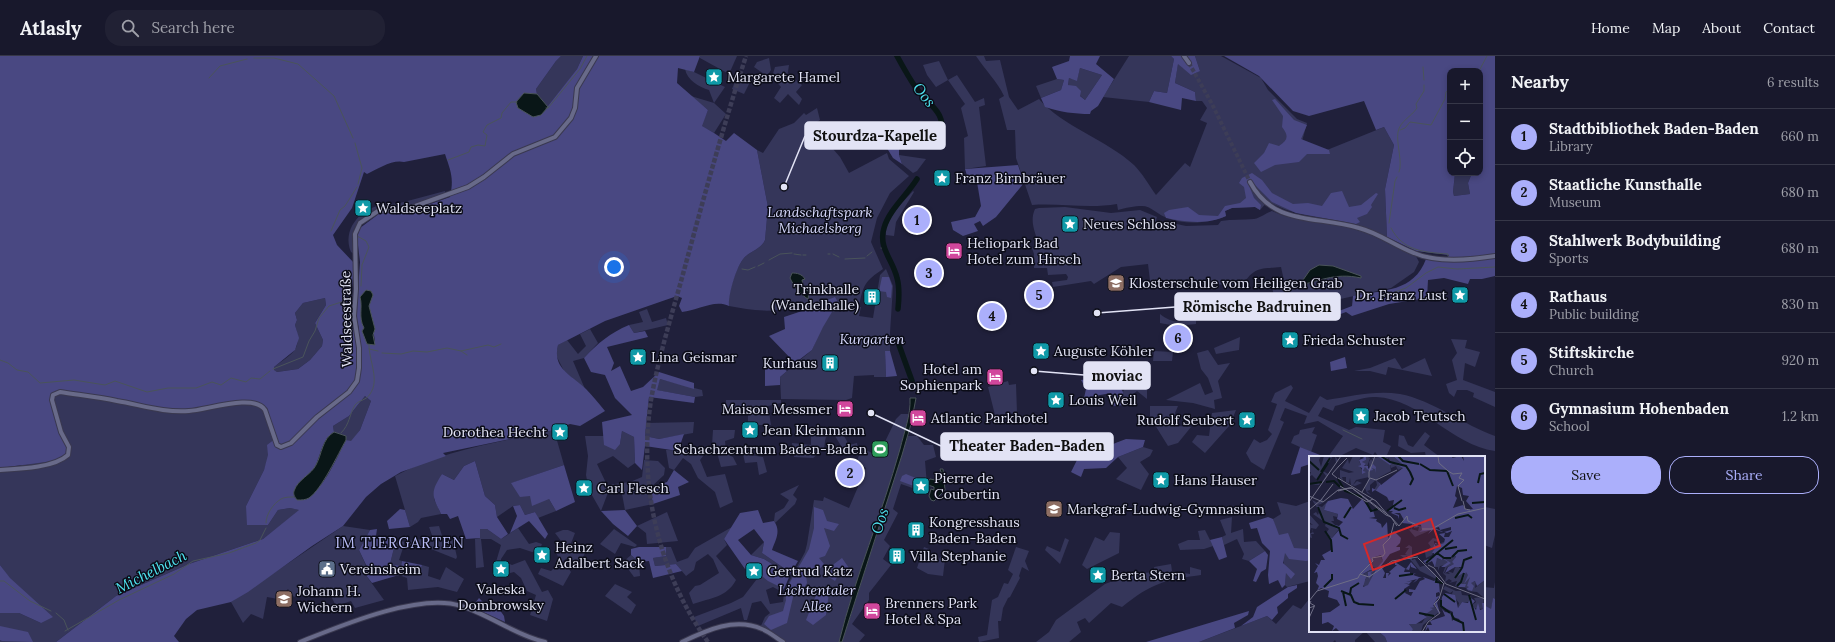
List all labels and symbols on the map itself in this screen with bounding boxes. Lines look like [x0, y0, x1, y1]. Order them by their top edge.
place icon: Margarete Hamel [704, 67, 724, 87]
place label: Margarete Hamel [727, 68, 840, 86]
water label: Oos [909, 79, 940, 111]
callout: Stourdza-Kapelle [805, 122, 945, 149]
text: Stourdza-Kapelle [813, 126, 937, 145]
place icon: Franz Birnbräuer [932, 168, 952, 188]
place label: Franz Birnbräuer [955, 169, 1065, 187]
place icon: Waldseeplatz [353, 198, 373, 218]
place label: Waldseeplatz [376, 199, 462, 217]
park label: Landschaftspark Michaelsberg [767, 203, 873, 237]
pin: 1 [904, 205, 930, 235]
place icon: Neues Schloss [1060, 214, 1080, 234]
place label: Neues Schloss [1083, 215, 1176, 233]
place label: Heliopark Bad Hotel zum Hirsch [967, 234, 1081, 268]
hotel icon: Heliopark Bad Hotel zum Hirsch [944, 241, 964, 261]
your location [604, 257, 624, 277]
pin: 3 [916, 258, 942, 288]
street label: Waldseestraße [336, 270, 356, 367]
school or university icon: Klosterschule vom Heiligen Grab [1106, 273, 1126, 293]
place label: Klosterschule vom Heiligen Grab [1129, 274, 1343, 292]
place label: Trinkhalle (Wandelhalle) [771, 280, 859, 314]
pin: 5 [1026, 280, 1052, 310]
place icon: Dr. Franz Lust [1450, 285, 1470, 305]
place label: Dr. Franz Lust [1356, 286, 1448, 304]
building icon: Trinkhalle (Wandelhalle) [862, 287, 882, 307]
callout: Römische Badruinen [1175, 293, 1340, 320]
text: Römische Badruinen [1183, 297, 1332, 316]
pin: 4 [979, 301, 1005, 331]
pin: 6 [1165, 323, 1191, 353]
park label: Kurgarten [839, 330, 905, 348]
place icon: Frieda Schuster [1280, 330, 1300, 350]
place label: Frieda Schuster [1303, 331, 1405, 349]
place icon: Auguste Köhler [1031, 341, 1051, 361]
place label: Auguste Köhler [1053, 342, 1154, 360]
place icon: Lina Geismar [628, 347, 648, 367]
place label: Lina Geismar [651, 348, 737, 366]
building icon: Kurhaus [820, 353, 840, 373]
place label: Kurhaus [763, 354, 817, 372]
place label: Hotel am Sophienpark [900, 360, 982, 394]
callout: moviac [1084, 362, 1150, 389]
text: moviac [1092, 366, 1143, 385]
hotel icon: Hotel am Sophienpark [985, 367, 1005, 387]
place icon: Louis Weil [1046, 390, 1066, 410]
place label: Louis Weil [1069, 391, 1137, 409]
hotel icon: Maison Messmer [835, 399, 855, 419]
place label: Maison Messmer [722, 400, 832, 418]
place icon: Jacob Teutsch [1351, 406, 1371, 426]
place label: Jacob Teutsch [1373, 407, 1466, 425]
hotel icon: Atlantic Parkhotel [908, 408, 928, 428]
place label: Atlantic Parkhotel [930, 409, 1048, 427]
place icon: Rudolf Seubert [1237, 410, 1257, 430]
place label: Rudolf Seubert [1137, 411, 1235, 429]
place icon: Jean Kleinmann [740, 420, 760, 440]
place label: Jean Kleinmann [762, 421, 866, 439]
place icon: Dorothea Hecht [550, 422, 570, 442]
place label: Dorothea Hecht [443, 423, 548, 441]
callout: Theater Baden-Baden [941, 433, 1113, 460]
text: Theater Baden-Baden [949, 436, 1105, 455]
sports icon: Schachzentrum Baden-Baden [870, 439, 890, 459]
place label: Schachzentrum Baden-Baden [674, 440, 867, 458]
inset map [1309, 456, 1485, 632]
pin: 2 [837, 458, 863, 488]
place label: Pierre de Coubertin [934, 469, 1001, 503]
place icon: Hans Hauser [1151, 470, 1171, 490]
place label: Hans Hauser [1174, 471, 1257, 489]
place icon: Pierre de Coubertin [911, 476, 931, 496]
place icon: Carl Flesch [574, 478, 594, 498]
place label: Carl Flesch [597, 479, 669, 497]
school or university icon: Markgraf-Ludwig-Gymnasium [1044, 499, 1064, 519]
place label: Markgraf-Ludwig-Gymnasium [1067, 500, 1265, 518]
water label: Oos [866, 506, 893, 536]
place label: Kongresshaus Baden-Baden [929, 513, 1020, 547]
building icon: Kongresshaus Baden-Baden [906, 520, 926, 540]
district label: IM TIERGARTEN [335, 533, 465, 552]
place label: Heinz Adalbert Sack [554, 538, 645, 572]
water label: Michelbach [112, 545, 190, 598]
place icon: Heinz Adalbert Sack [532, 545, 552, 565]
building icon: Villa Stephanie [887, 546, 907, 566]
place label: Villa Stephanie [909, 547, 1007, 565]
public building icon: Vereinsheim [317, 559, 337, 579]
place icon: Valeska Dombrowsky [491, 559, 511, 579]
place label: Vereinsheim [339, 560, 422, 578]
place icon: Gertrud Katz [744, 561, 764, 581]
place label: Gertrud Katz [767, 562, 853, 580]
place icon: Berta Stern [1088, 565, 1108, 585]
place label: Berta Stern [1111, 566, 1186, 584]
place label: Valeska Dombrowsky [458, 580, 545, 614]
park label: Lichtentaler Allee [778, 581, 856, 615]
place label: Johann H. Wichern [296, 582, 361, 616]
school or university icon: Johann H. Wichern [274, 589, 294, 609]
place label: Brenners Park Hotel & Spa [885, 594, 978, 628]
hotel icon: Brenners Park Hotel & Spa [862, 601, 882, 621]

